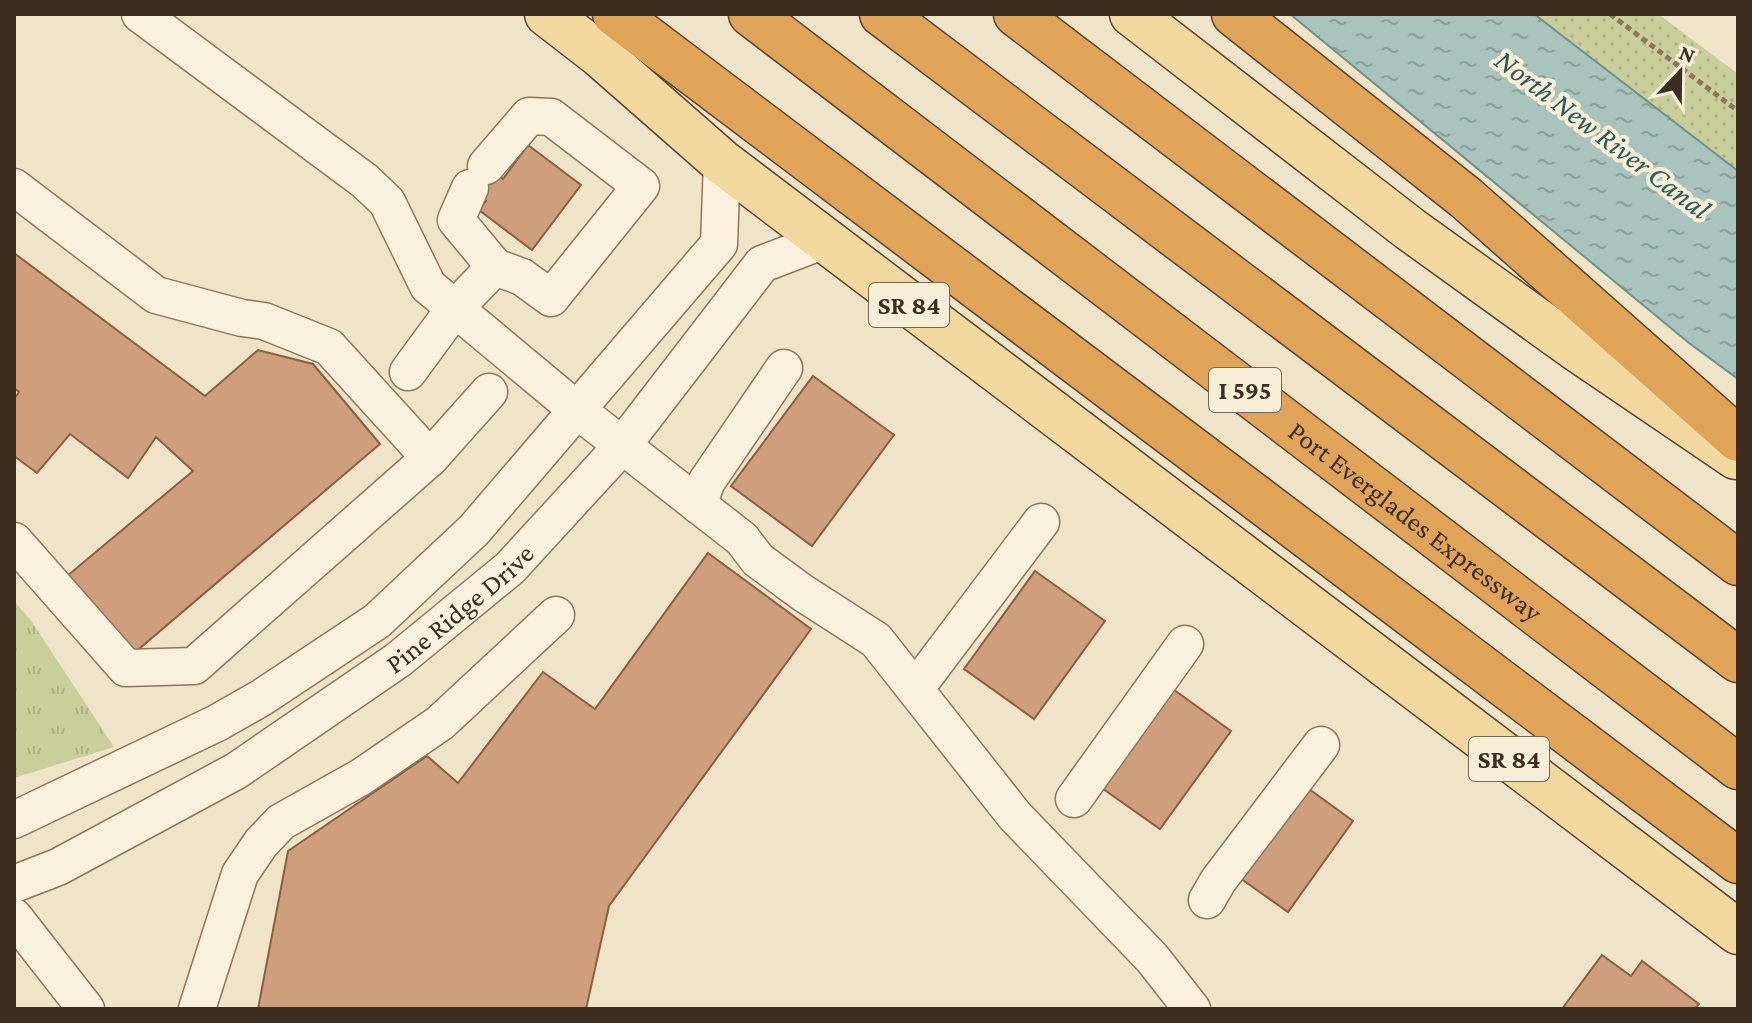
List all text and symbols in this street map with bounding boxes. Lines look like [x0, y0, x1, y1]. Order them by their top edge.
north arrow [1640, 32, 1720, 112]
water label: North New River Canal [1488, 41, 1718, 227]
road number: SR 84 [869, 283, 949, 327]
road number: I 595 [1209, 368, 1281, 412]
street label: Port Everglades Expressway [1283, 415, 1549, 628]
street label: Pine Ridge Drive [380, 538, 540, 679]
road number: SR 84 [1469, 737, 1549, 781]

